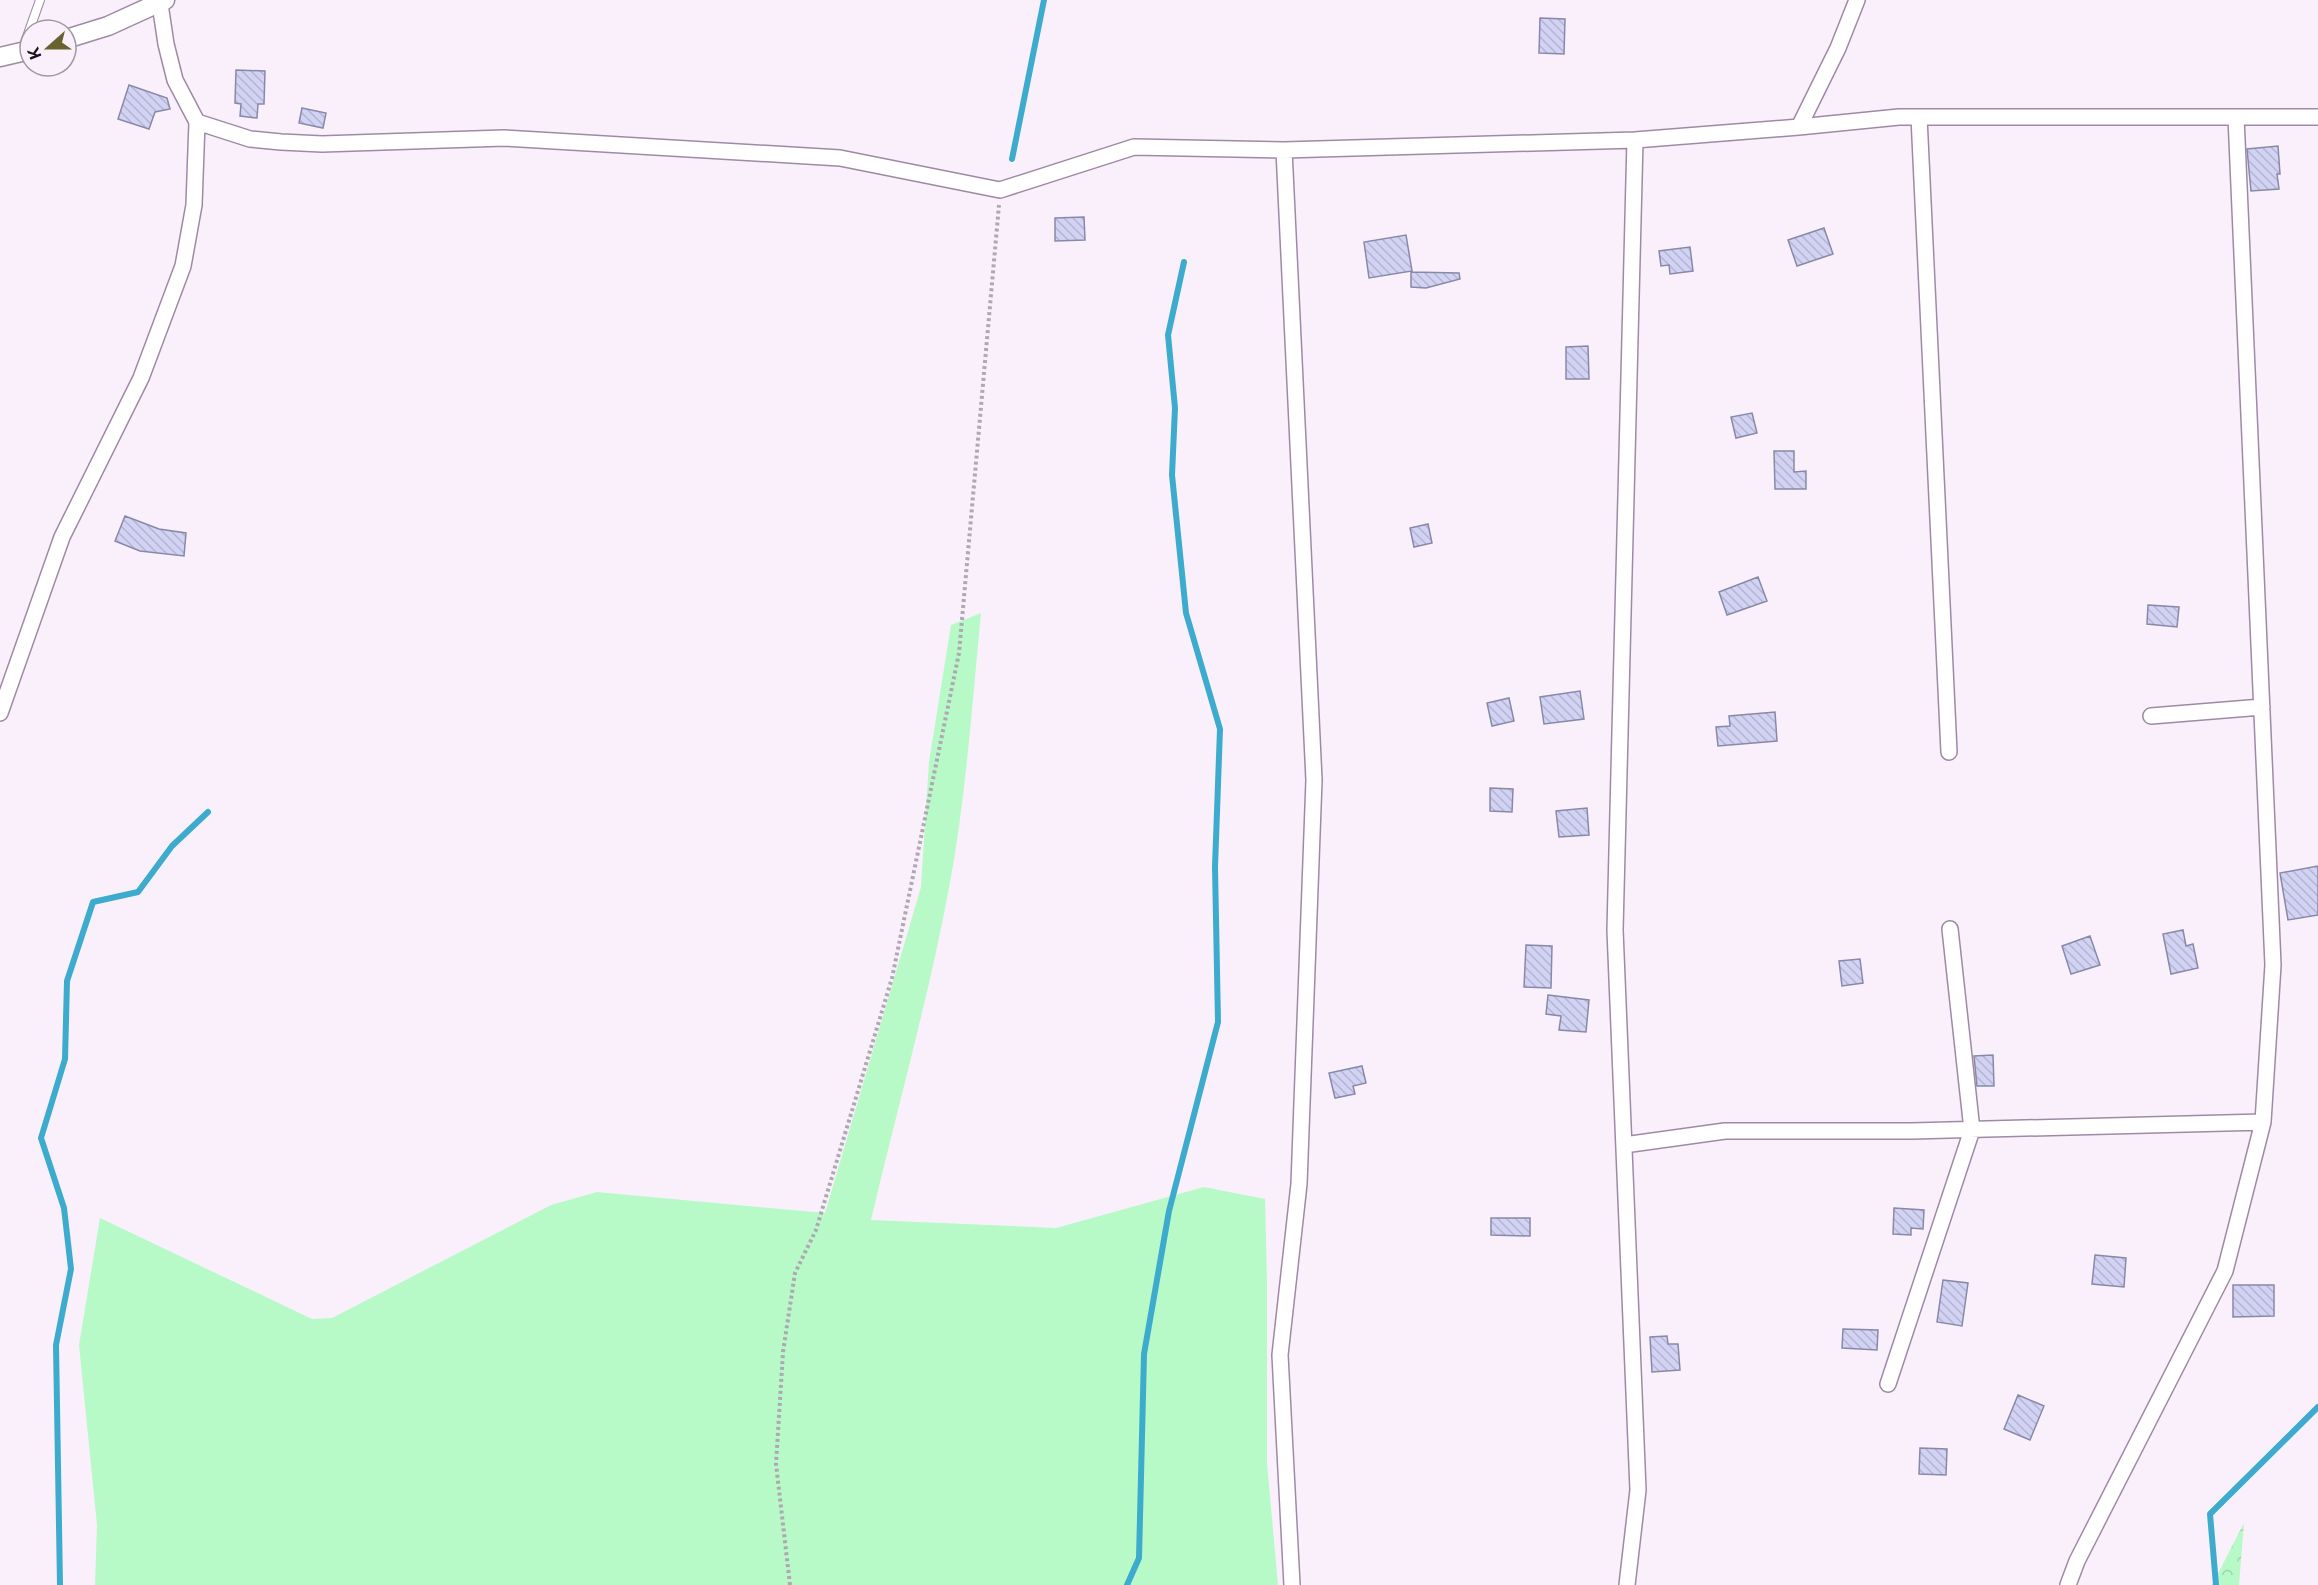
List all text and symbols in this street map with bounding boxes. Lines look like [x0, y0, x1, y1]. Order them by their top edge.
north arrow [18, 18, 78, 78]
text: K [22, 44, 45, 62]

